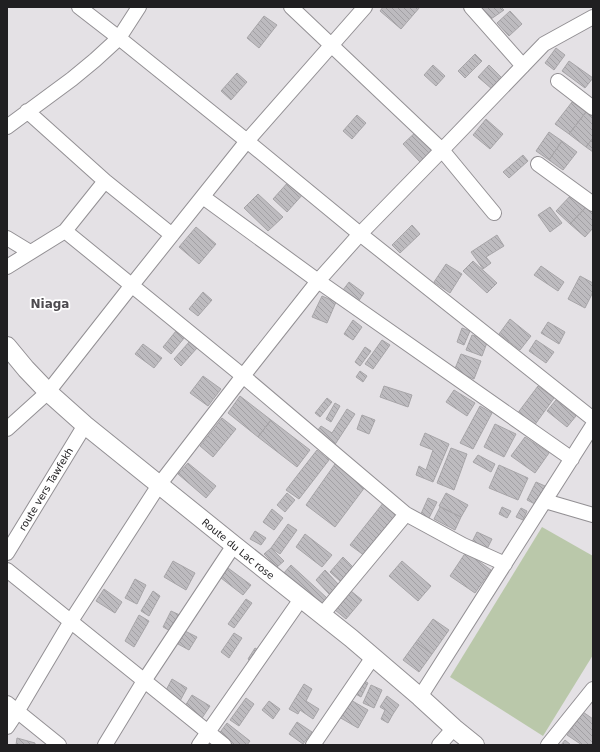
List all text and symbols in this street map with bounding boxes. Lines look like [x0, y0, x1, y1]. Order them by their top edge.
district label: Niaga [31, 297, 69, 311]
street label: route vers Tawfekh [17, 446, 75, 532]
street label: Route du Lac rose [200, 516, 276, 582]

